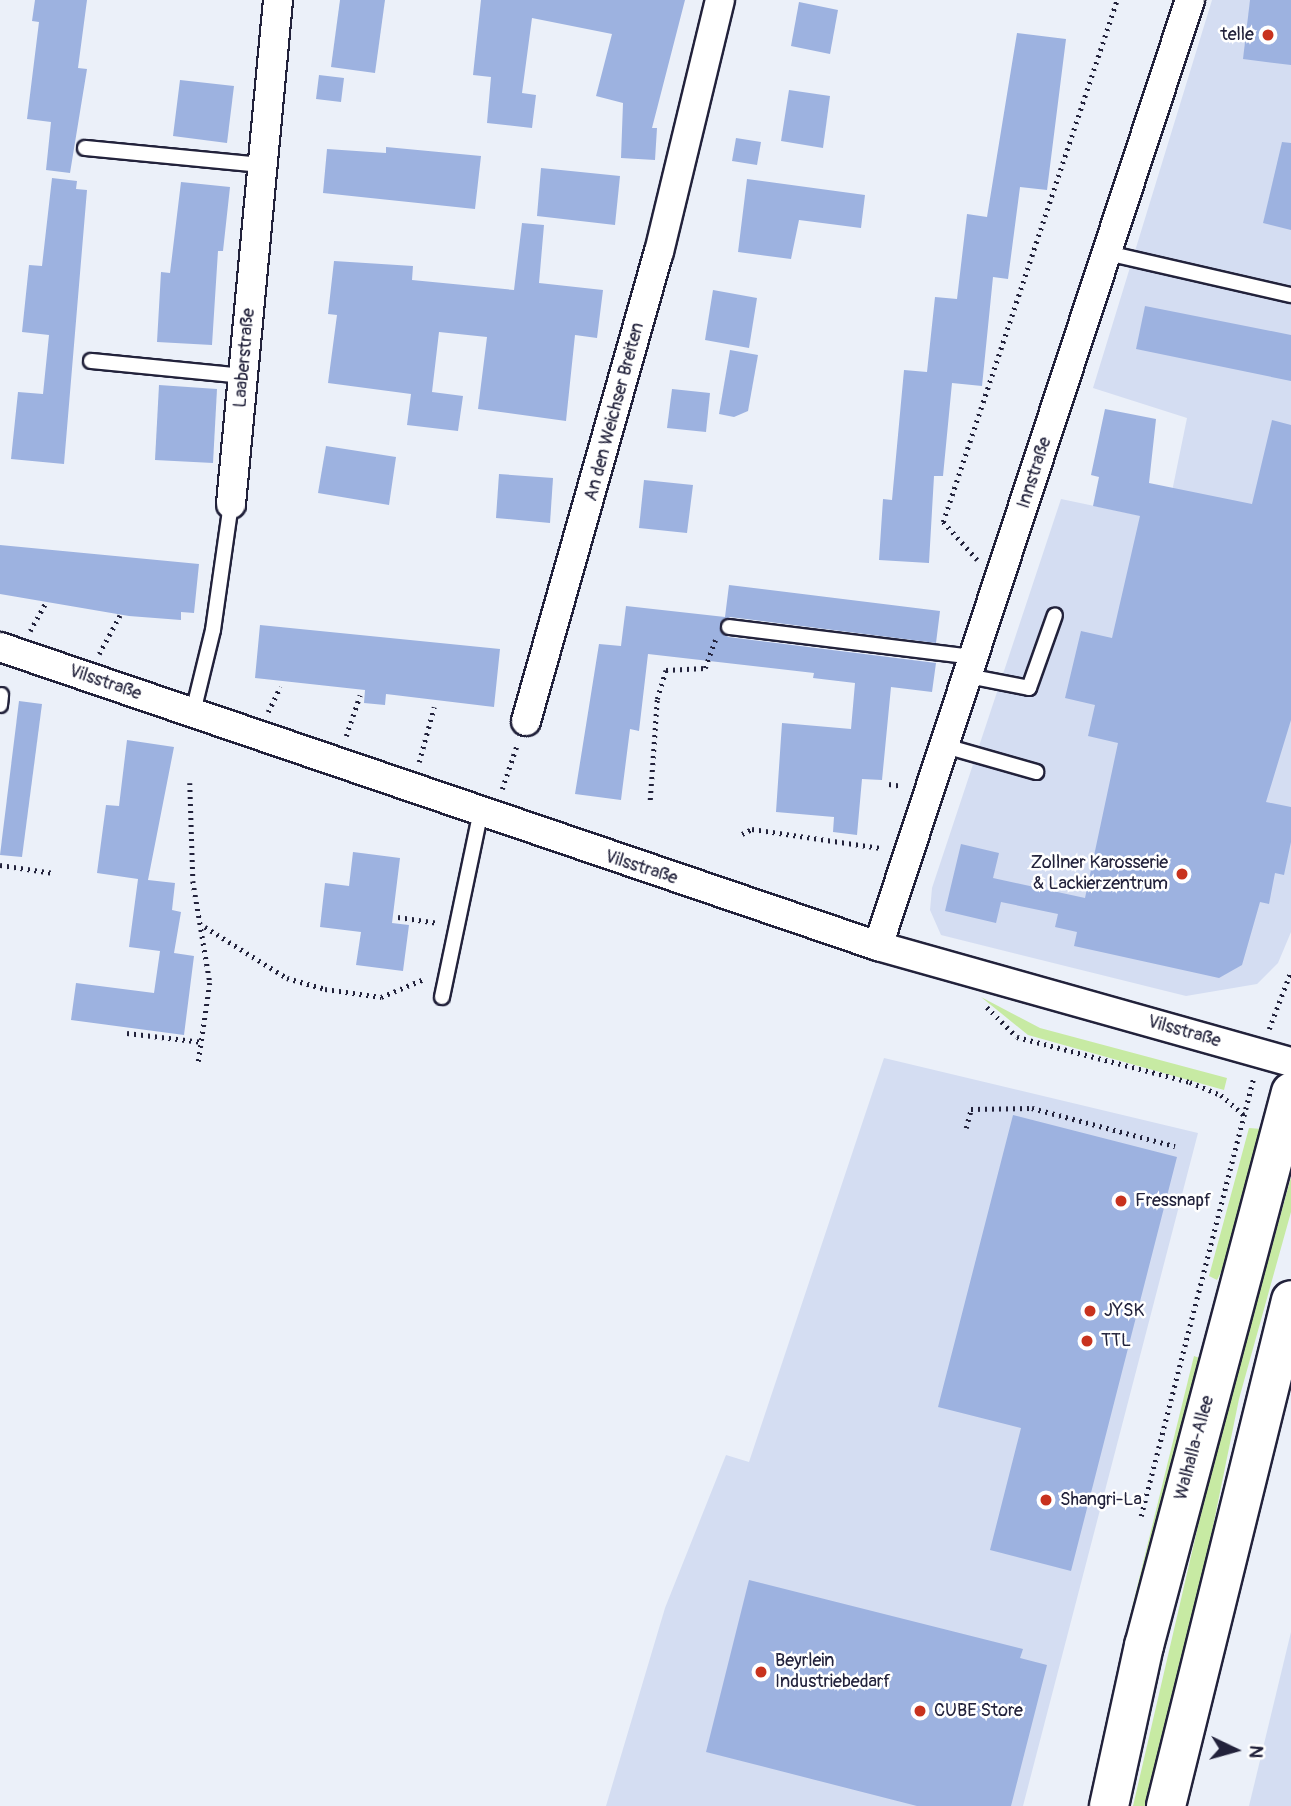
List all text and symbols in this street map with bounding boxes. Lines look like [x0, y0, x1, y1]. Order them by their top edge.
place label: telle [1220, 24, 1254, 46]
marker: telle [1260, 27, 1276, 43]
street label: Laaberstraße [230, 307, 260, 409]
street label: An den Weichser Breiten [581, 320, 649, 504]
street label: Innstraße [1013, 435, 1057, 511]
street label: Vilsstraße [66, 661, 144, 705]
street label: Vilsstraße [602, 846, 680, 890]
place label: Zollner Karosserie & Lackierzentrum [1030, 853, 1168, 896]
marker: Zollner Karosserie & Lackierzentrum [1174, 866, 1190, 882]
street label: Vilsstraße [1145, 1011, 1223, 1053]
place label: Fressnapf [1135, 1190, 1211, 1212]
marker: Fressnapf [1113, 1193, 1129, 1209]
place label: JYSK [1104, 1300, 1144, 1322]
marker: JYSK [1082, 1303, 1098, 1319]
place label: TTL [1101, 1330, 1131, 1352]
marker: TTL [1079, 1333, 1095, 1349]
street label: Walhalla-Allee [1171, 1393, 1219, 1503]
place label: Shangri-La [1060, 1489, 1142, 1511]
marker: Shangri-La [1038, 1492, 1054, 1508]
place label: Beyrlein Industriebedarf [775, 1651, 891, 1694]
marker: Beyrlein Industriebedarf [753, 1664, 769, 1680]
place label: CUBE Store [934, 1700, 1023, 1722]
marker: CUBE Store [912, 1703, 928, 1719]
north arrow [1200, 1715, 1270, 1785]
text: N [1243, 1744, 1268, 1759]

